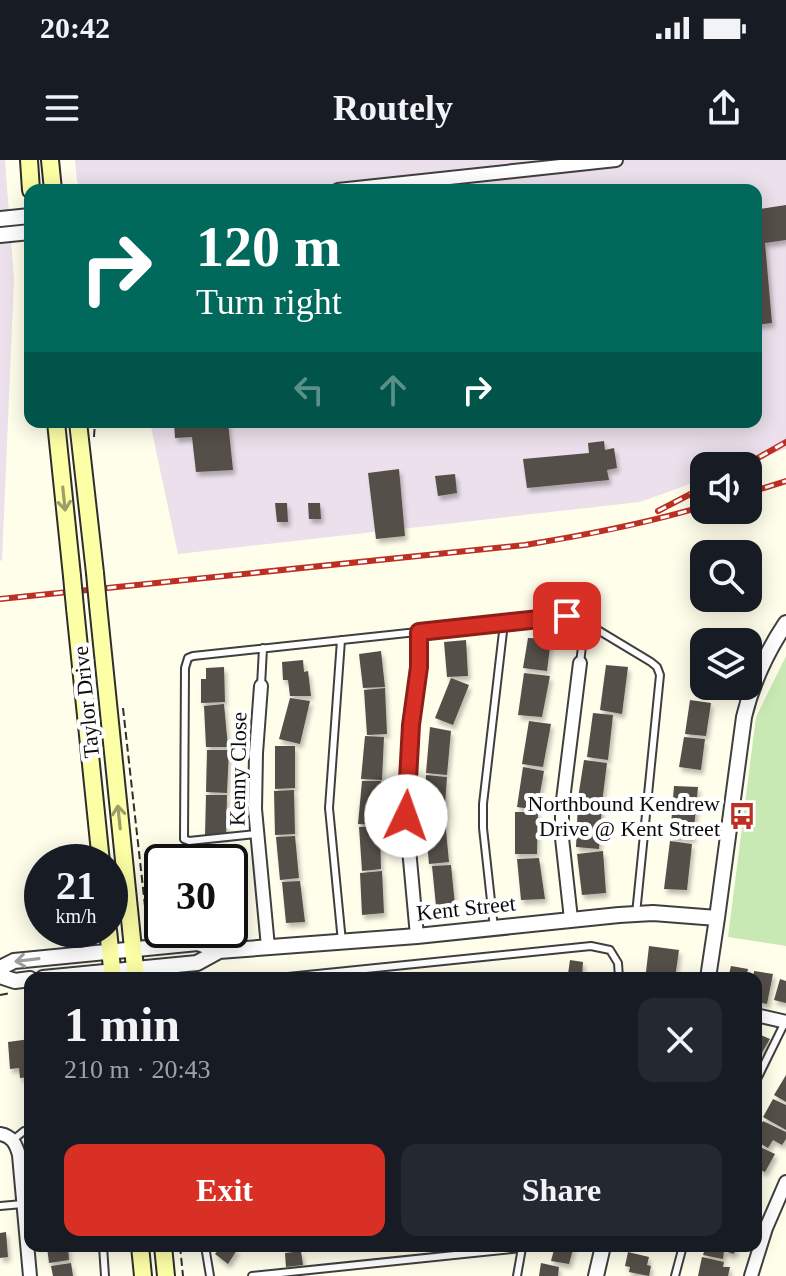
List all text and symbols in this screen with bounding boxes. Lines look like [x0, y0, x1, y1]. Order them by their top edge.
text: 20:42 [40, 11, 110, 44]
icon: menu [40, 86, 84, 130]
icon: share [702, 86, 746, 130]
text: Routely [333, 88, 453, 128]
icon: right [64, 216, 168, 320]
text: 120 m [196, 216, 341, 278]
text: Turn right [196, 282, 342, 322]
icon: left [287, 368, 331, 412]
icon: ahead [371, 368, 415, 412]
icon: right [455, 368, 499, 412]
map controls [690, 452, 762, 700]
button: sound [690, 452, 762, 524]
one-way arrow [56, 485, 71, 512]
button: search [690, 540, 762, 612]
pin [533, 582, 601, 650]
icon: arrive [545, 594, 589, 638]
button: layers [690, 628, 762, 700]
street label: Taylor Drive [68, 645, 104, 759]
street label: Kenny Close [225, 712, 251, 826]
position arrow [364, 774, 448, 858]
place label: Northbound Kendrew Drive @ Kent Street [528, 791, 720, 841]
bus stop icon: Northbound Kendrew Drive @ Kent Street [727, 801, 757, 831]
one-way arrow [112, 804, 127, 831]
speed limit sign: 30 [144, 844, 248, 948]
text: 21 [56, 863, 96, 908]
street label: Kent Street [415, 890, 517, 926]
text: km/h [55, 905, 97, 927]
one-way arrow [14, 952, 40, 967]
text: 1 min [64, 998, 180, 1051]
button: close [638, 998, 722, 1082]
text: 210 m · 20:43 [64, 1055, 211, 1084]
button: Exit [64, 1144, 385, 1236]
button: Share [401, 1144, 722, 1236]

